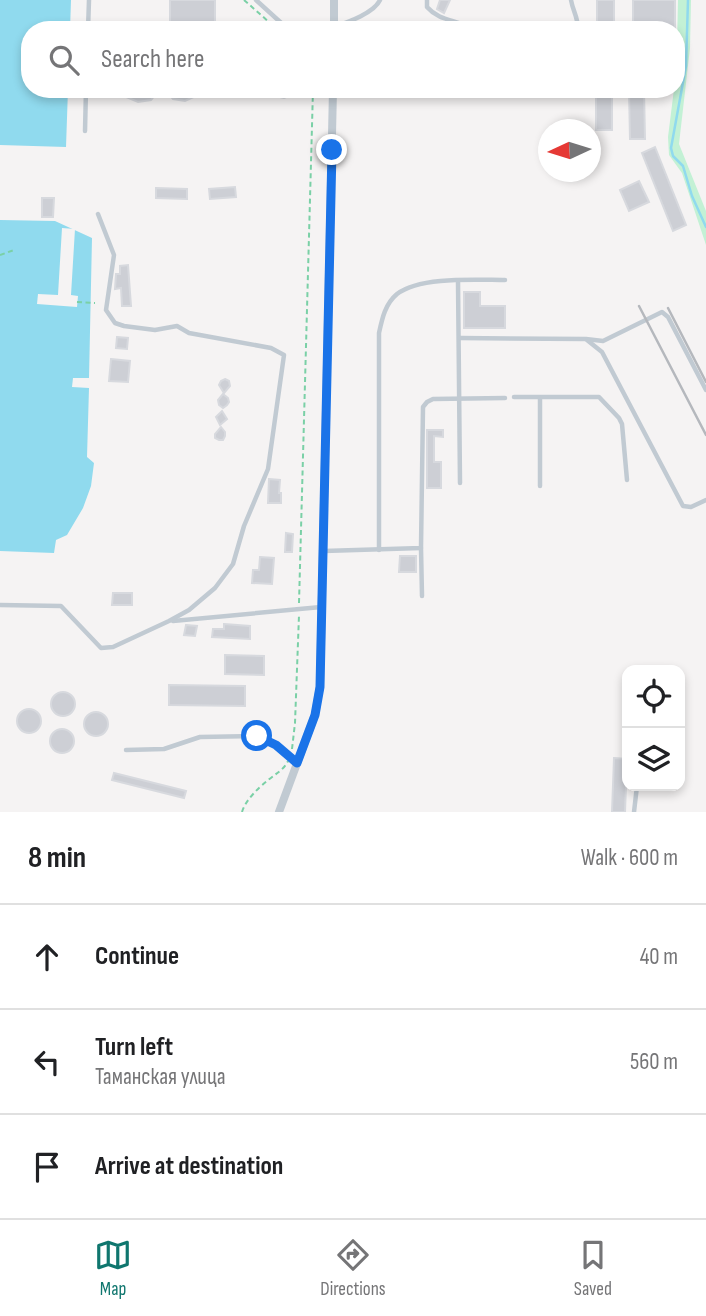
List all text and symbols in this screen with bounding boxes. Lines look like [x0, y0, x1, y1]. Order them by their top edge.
search box [21, 21, 685, 98]
icon: search [45, 41, 83, 79]
text: Search here [101, 44, 204, 75]
north arrow [538, 119, 601, 182]
route end [316, 134, 347, 165]
map controls [622, 665, 685, 791]
button: locate [622, 665, 685, 728]
route start [241, 720, 272, 751]
button: layers [622, 728, 685, 791]
text: 8 min [28, 840, 86, 876]
text: Walk · 600 m [581, 844, 678, 872]
icon: ahead [28, 938, 66, 976]
text: Continue [95, 941, 179, 972]
text: 40 m [640, 943, 678, 971]
text: Turn left [95, 1032, 173, 1063]
icon: left [28, 1043, 66, 1081]
text: 560 m [630, 1048, 678, 1076]
text: Таманская улица [95, 1063, 226, 1091]
icon: arrive [28, 1148, 66, 1186]
text: Arrive at destination [95, 1151, 283, 1182]
tab: Map [94, 1236, 132, 1301]
tab: Directions [320, 1236, 386, 1301]
tab: Saved [574, 1236, 612, 1301]

